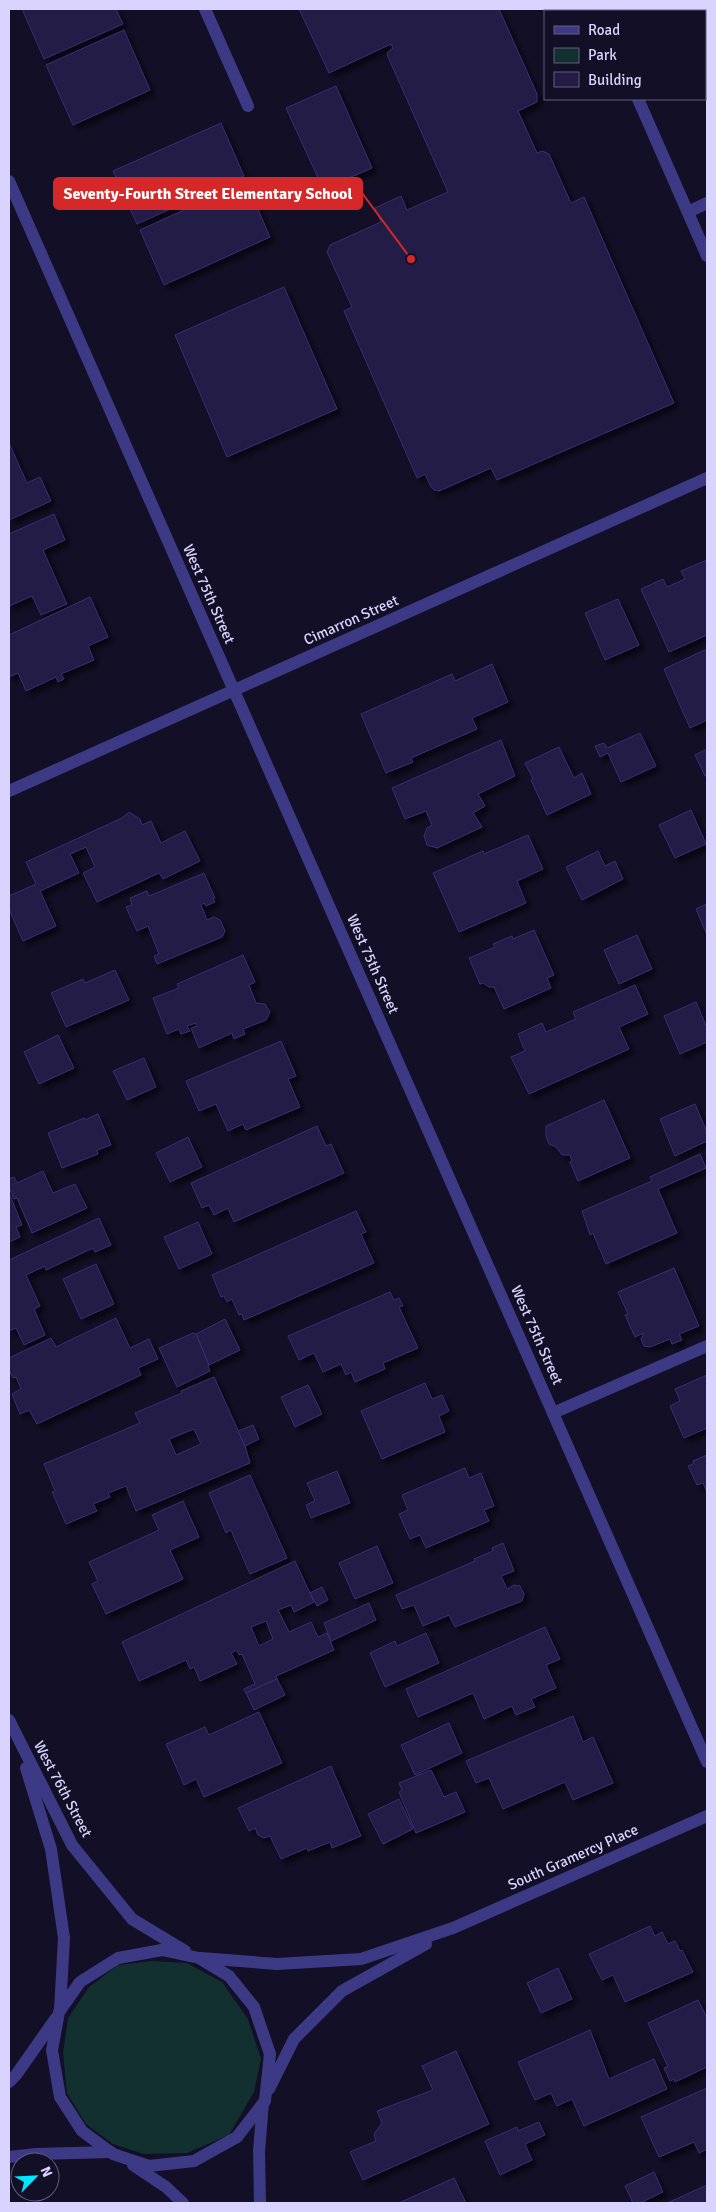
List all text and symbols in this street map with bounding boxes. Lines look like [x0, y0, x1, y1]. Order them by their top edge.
legend [544, 10, 706, 100]
text: Road [588, 21, 620, 39]
text: Park [588, 46, 617, 64]
text: Building [588, 71, 642, 89]
callout: Seventy-Fourth Street Elementary School [54, 178, 362, 209]
text: Seventy-Fourth Street Elementary School [64, 184, 352, 204]
street label: West 75th Street [179, 542, 239, 646]
street label: Cimarron Street [301, 591, 401, 649]
street label: West 75th Street [343, 912, 403, 1016]
street label: West 75th Street [507, 1283, 567, 1387]
street label: West 76th Street [30, 1738, 96, 1840]
street label: South Gramercy Place [505, 1820, 641, 1894]
north arrow [10, 2152, 60, 2202]
text: N [37, 2164, 56, 2180]

